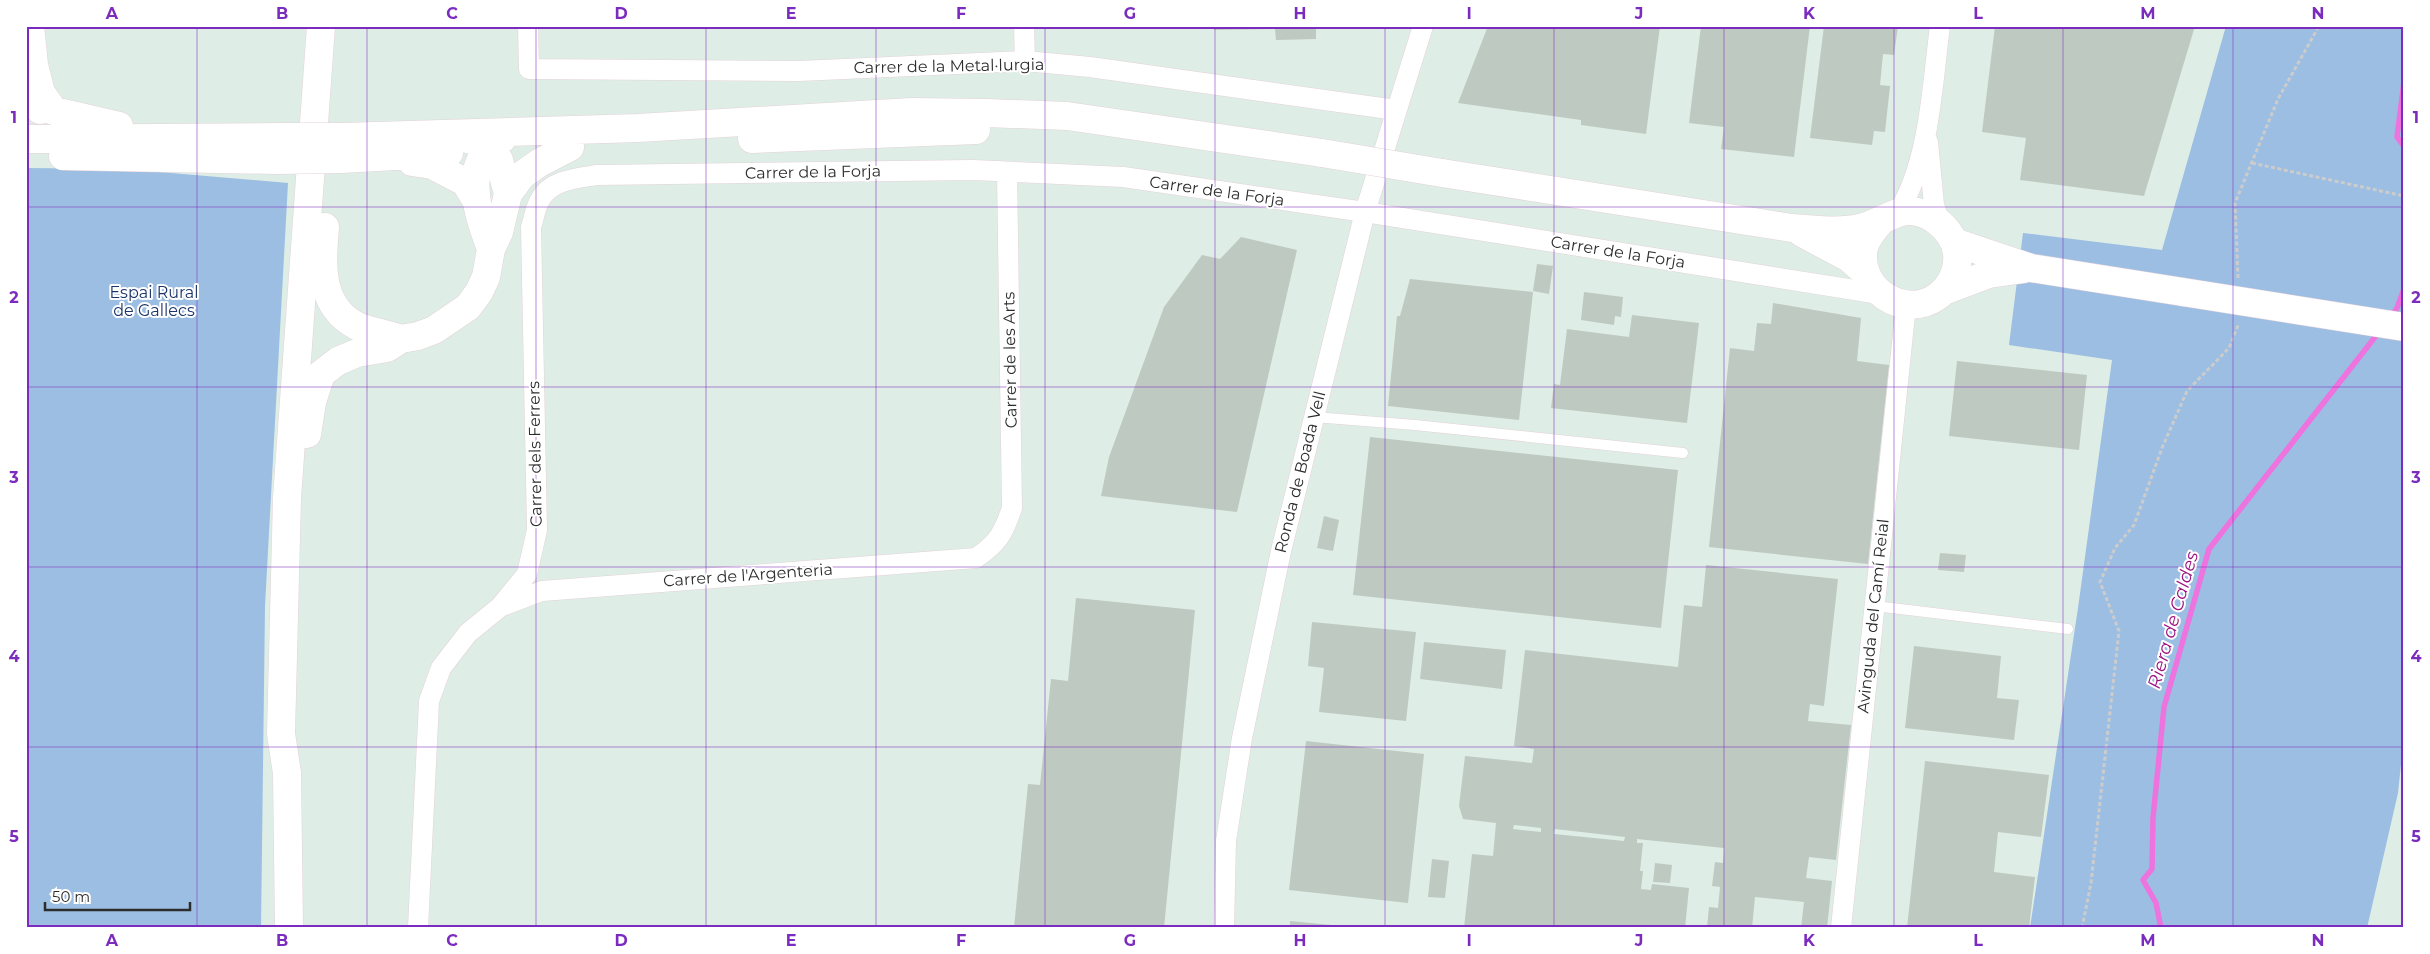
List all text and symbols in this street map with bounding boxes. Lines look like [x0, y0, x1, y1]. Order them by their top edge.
text: A [105, 4, 119, 23]
text: B [276, 4, 288, 23]
text: C [446, 4, 458, 23]
text: D [614, 4, 628, 23]
text: E [786, 4, 796, 23]
text: F [956, 4, 966, 23]
text: G [1124, 4, 1136, 23]
text: H [1294, 4, 1306, 23]
text: I [1466, 4, 1472, 23]
text: J [1634, 4, 1643, 23]
text: K [1803, 4, 1816, 23]
text: L [1973, 4, 1983, 23]
text: M [2140, 4, 2156, 23]
text: N [2312, 4, 2324, 23]
street label: Carrer de la Metal·lurgia [853, 55, 1045, 77]
text: 1 [11, 108, 17, 127]
text: 1 [2413, 108, 2419, 127]
street label: Carrer de la Forja [745, 161, 881, 183]
street label: Carrer de la Forja [1148, 172, 1286, 210]
street label: Carrer de la Forja [1549, 232, 1687, 272]
park label: Espai Rural de Gallecs [110, 283, 198, 320]
text: 2 [9, 288, 19, 307]
text: 2 [2411, 288, 2421, 307]
street label: Carrer de les Arts [999, 291, 1021, 428]
street label: Carrer dels Ferrers [524, 381, 546, 527]
street label: Ronda de Boada Vell [1271, 389, 1329, 555]
text: 3 [8, 468, 19, 487]
text: 3 [2410, 468, 2421, 487]
street label: Avinguda del Camí Reial [1853, 518, 1893, 714]
water label: Riera de Caldes [2143, 549, 2203, 691]
street label: Carrer de l'Argenteria [663, 560, 833, 590]
text: 4 [8, 647, 20, 666]
text: 4 [2410, 647, 2422, 666]
text: 5 [9, 827, 19, 846]
text: 5 [2411, 827, 2421, 846]
scale bar [45, 879, 190, 911]
text: 50 m [52, 887, 90, 906]
text: A [105, 931, 119, 950]
text: B [276, 931, 288, 950]
text: C [446, 931, 458, 950]
text: D [614, 931, 628, 950]
text: E [786, 931, 796, 950]
text: F [956, 931, 966, 950]
text: G [1124, 931, 1136, 950]
text: H [1294, 931, 1306, 950]
text: I [1466, 931, 1472, 950]
text: J [1634, 931, 1643, 950]
text: K [1803, 931, 1816, 950]
text: L [1973, 931, 1983, 950]
text: M [2140, 931, 2156, 950]
text: N [2312, 931, 2324, 950]

